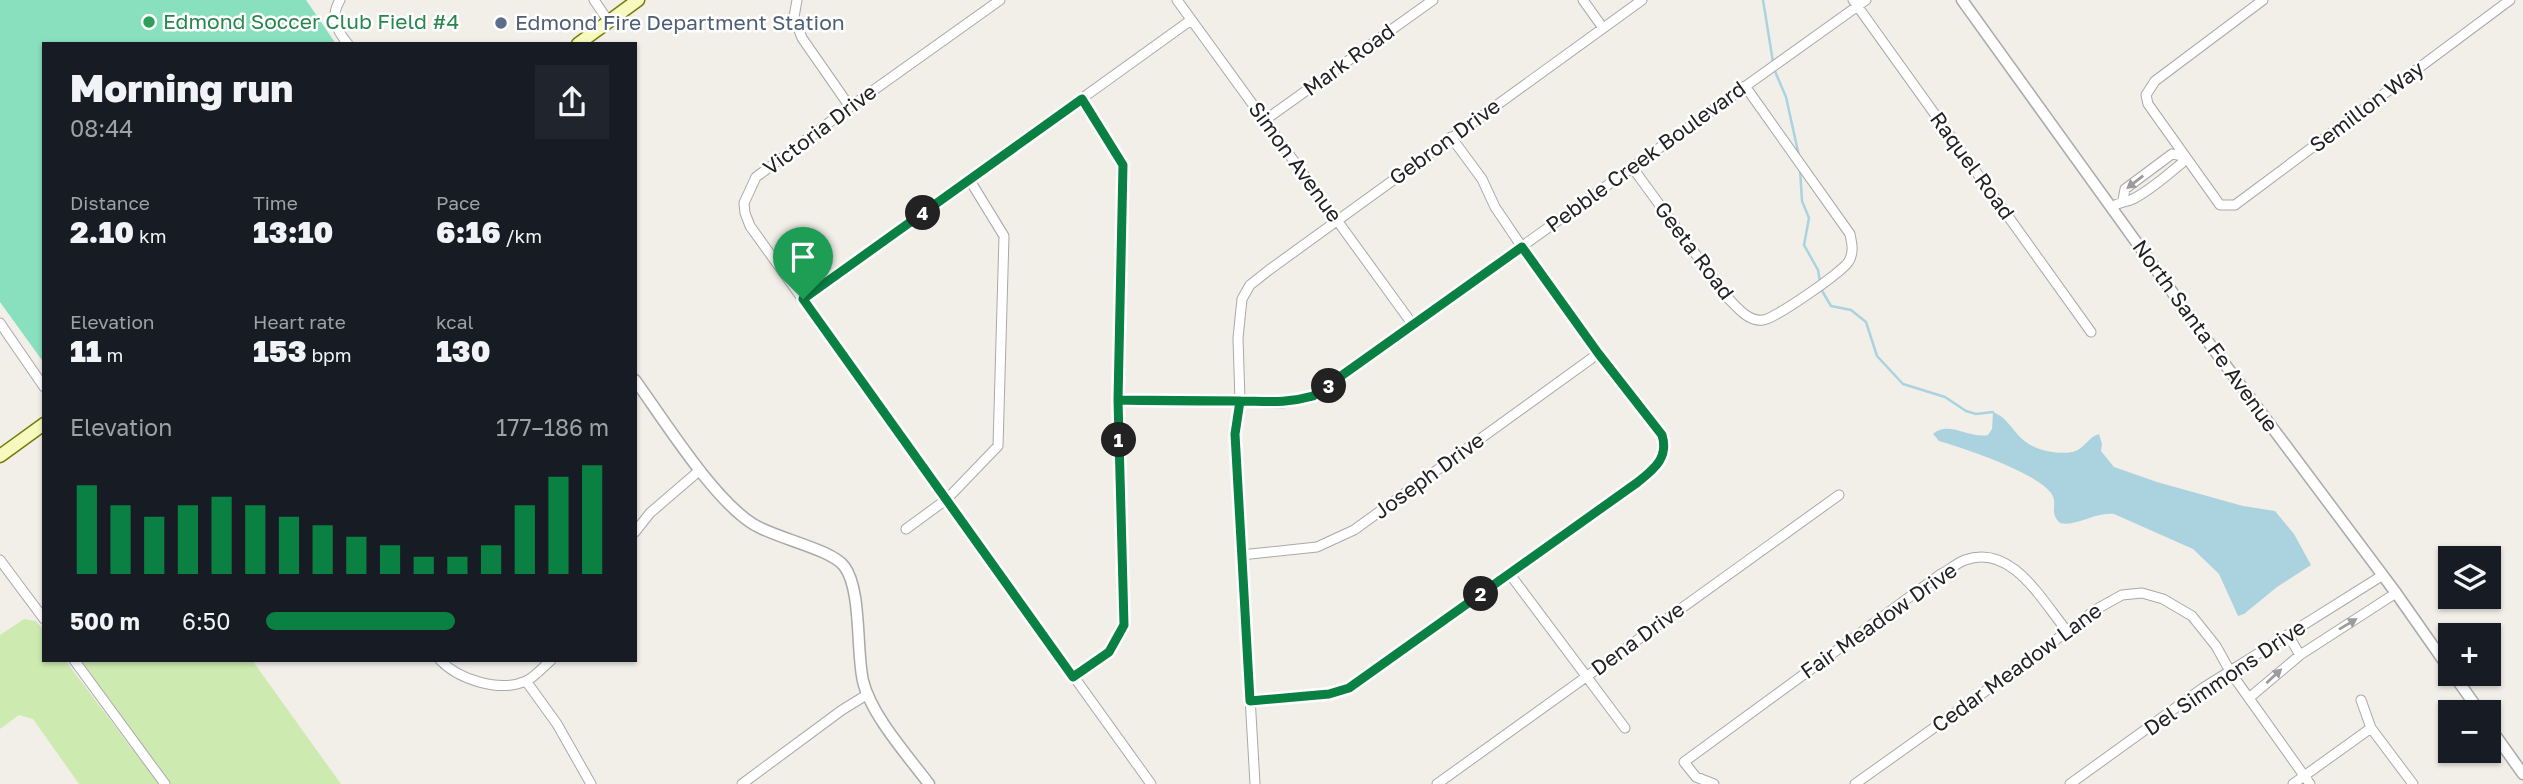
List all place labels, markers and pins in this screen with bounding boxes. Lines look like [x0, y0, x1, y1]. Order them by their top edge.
place label: Edmond Soccer Club Field #4 [163, 8, 459, 34]
place label: Edmond Fire Department Station [515, 9, 845, 35]
marker: Edmond Soccer Club Field #4 [141, 14, 157, 30]
marker: Edmond Fire Department Station [493, 15, 509, 31]
pin: 4 [906, 196, 940, 230]
pin [773, 227, 833, 299]
pin: 3 [1312, 368, 1346, 404]
pin: 1 [1102, 422, 1136, 458]
pin: 2 [1464, 576, 1498, 612]

